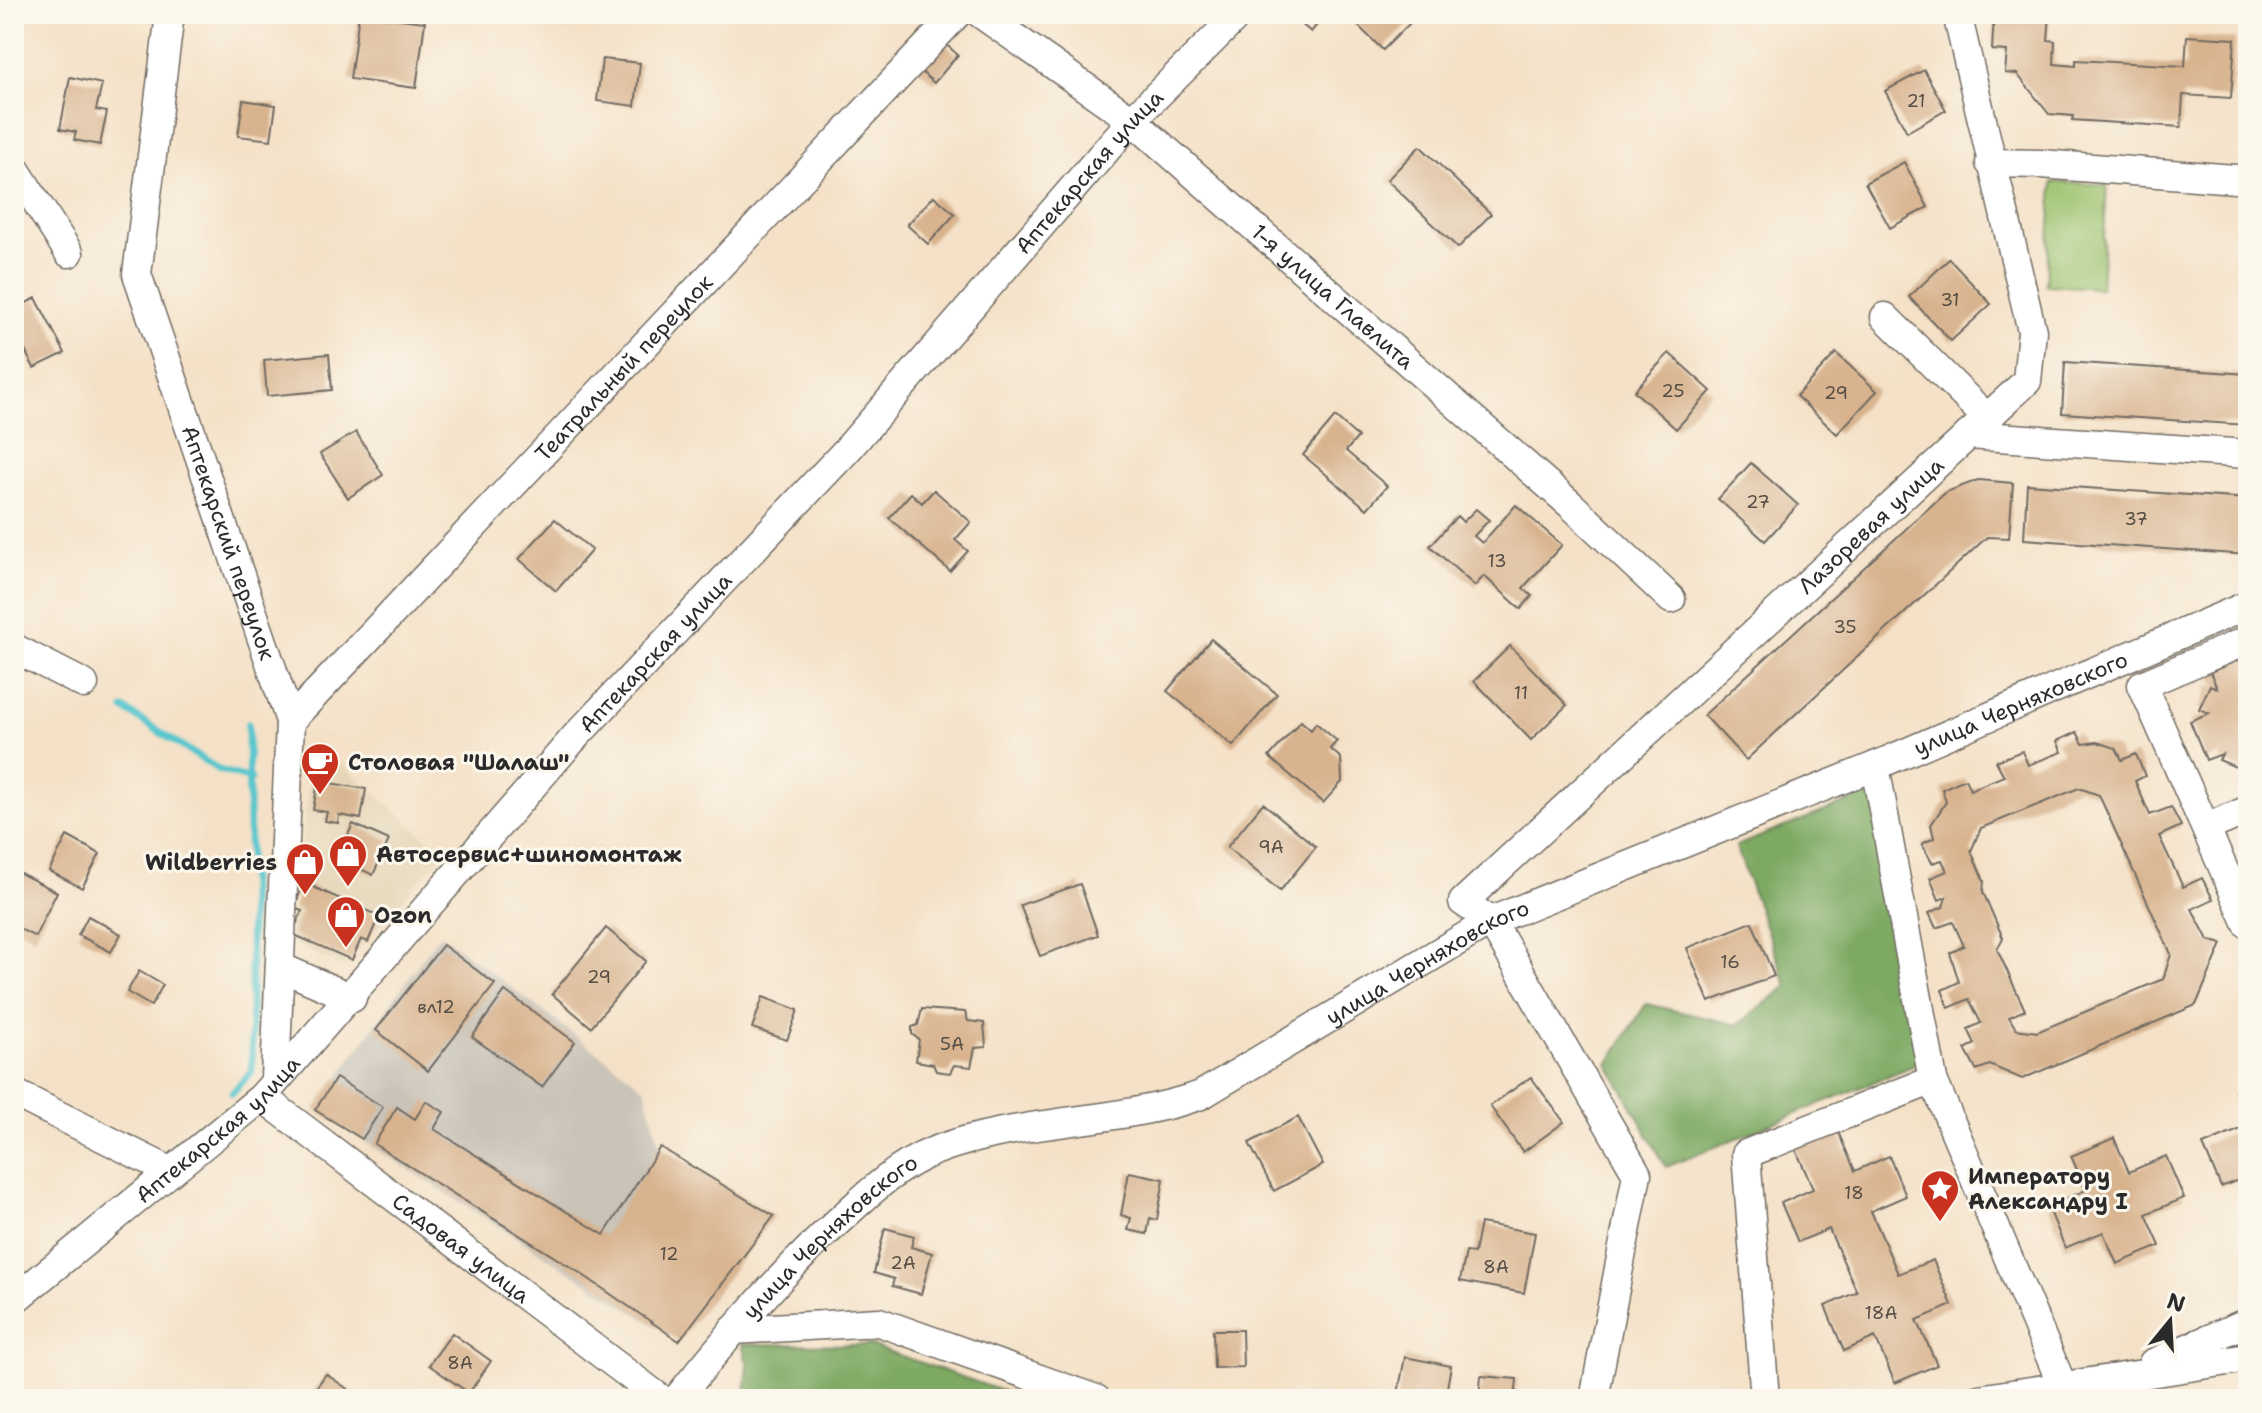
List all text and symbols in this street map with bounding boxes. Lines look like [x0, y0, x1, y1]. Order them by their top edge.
street label: Аптекарская улица [1009, 83, 1170, 260]
house number: 21 [1906, 89, 1926, 113]
street label: 1-я улица Главлита [1245, 218, 1420, 376]
street label: Театральный переулок [529, 268, 719, 468]
house number: 31 [1940, 288, 1960, 312]
house number: 25 [1661, 379, 1685, 403]
house number: 29 [1824, 381, 1848, 405]
street label: Аптекарский переулок [175, 422, 282, 664]
street label: Лазоревая улица [1792, 451, 1950, 600]
house number: 27 [1746, 490, 1770, 514]
house number: 37 [2124, 507, 2148, 531]
house number: 13 [1487, 549, 1507, 573]
street label: Аптекарская улица [573, 566, 739, 739]
house number: 35 [1833, 615, 1857, 639]
street label: улица Черняховского [1909, 645, 2132, 763]
house number: 11 [1514, 681, 1528, 705]
cafe icon: Столовая "Шалаш" [299, 741, 341, 796]
place label: Столовая "Шалаш" [348, 748, 570, 777]
shop icon: Автосервис+шиномонтаж [327, 833, 369, 888]
house number: 9А [1258, 835, 1284, 859]
place label: Автосервис+шиномонтаж [376, 840, 682, 869]
shop icon: Wildberries [284, 841, 326, 896]
place label: Wildberries [145, 848, 277, 877]
street label: улица Черняховского [1321, 893, 1534, 1032]
shop icon: Ozon [325, 894, 367, 949]
place label: Ozon [374, 901, 432, 930]
house number: 16 [1720, 950, 1740, 974]
house number: 29 [587, 965, 611, 989]
house number: вл12 [417, 995, 455, 1019]
house number: 5А [940, 1032, 964, 1056]
street label: Аптекарская улица [130, 1049, 307, 1210]
street label: улица Черняховского [736, 1148, 923, 1325]
place label: Императору Александру I [1968, 1162, 2128, 1216]
place icon: Императору Александру I [1919, 1168, 1961, 1223]
house number: 18 [1844, 1181, 1864, 1205]
street label: Садовая улица [386, 1187, 536, 1310]
house number: 12 [659, 1242, 679, 1266]
house number: 2А [890, 1251, 916, 1275]
house number: 8А [1483, 1255, 1509, 1279]
north arrow [2130, 1281, 2210, 1361]
text: N [2163, 1286, 2189, 1319]
house number: 18А [1865, 1301, 1897, 1325]
house number: 8А [447, 1351, 473, 1375]

